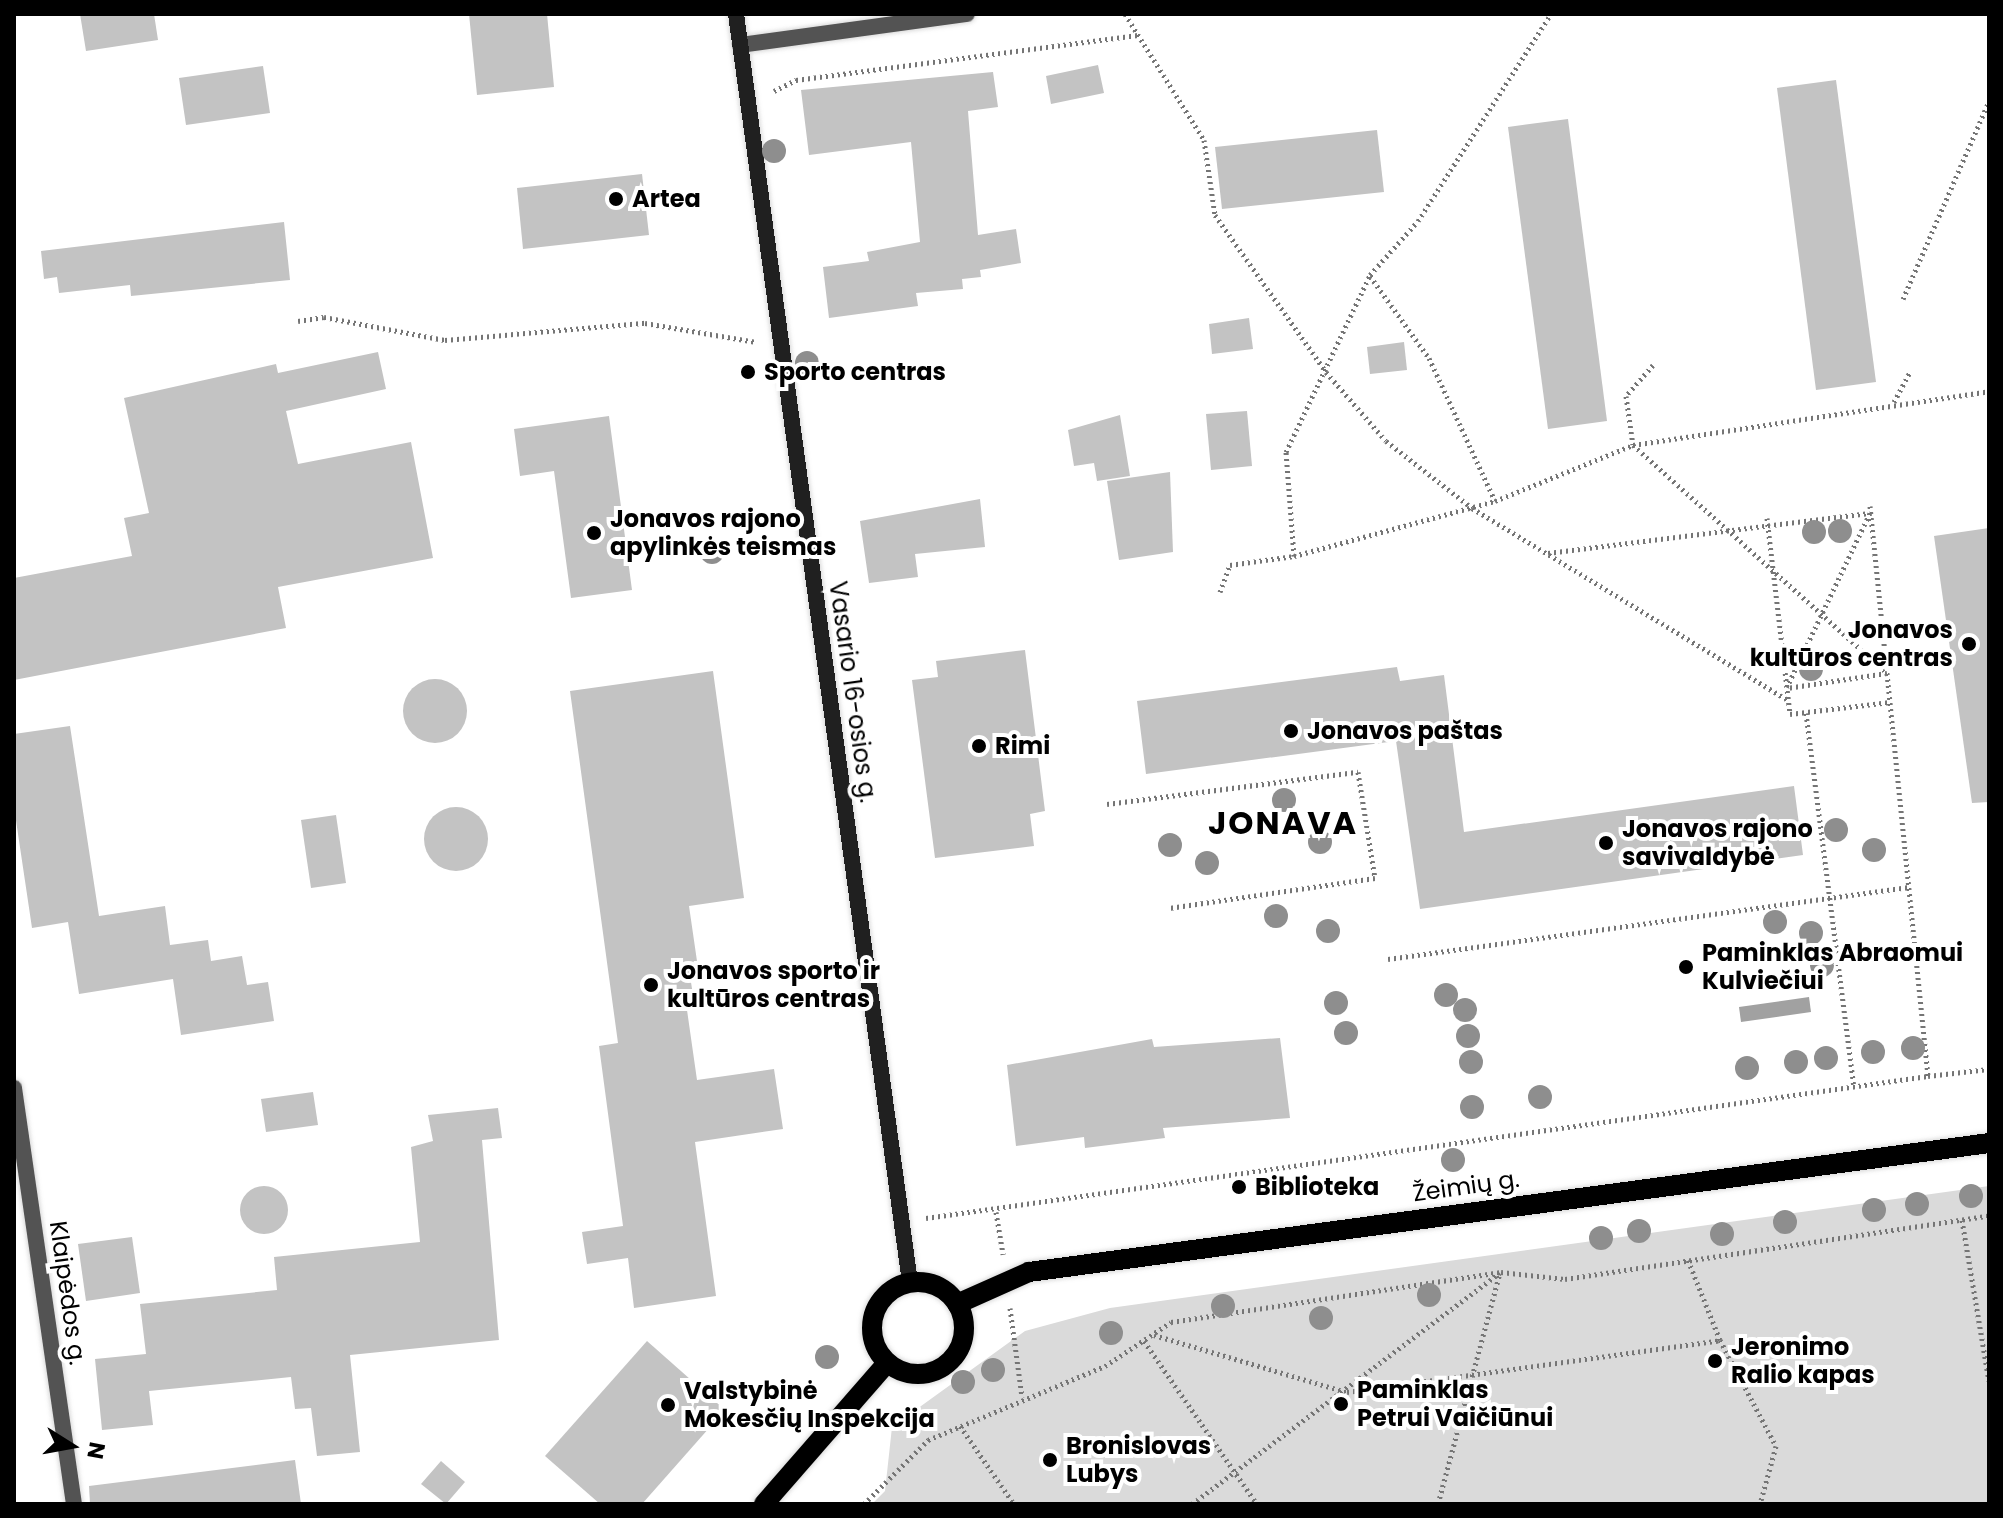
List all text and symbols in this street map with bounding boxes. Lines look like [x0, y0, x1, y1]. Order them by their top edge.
place label: Artea [632, 185, 701, 213]
marker: Artea [607, 190, 625, 208]
place label: Sporto centras [764, 358, 946, 386]
marker: Sporto centras [739, 363, 757, 381]
place label: Jonavos rajono apylinkės teismas [610, 505, 836, 561]
marker: Jonavos rajono apylinkės teismas [585, 524, 603, 542]
street label: Vasario 16-osios g. [823, 579, 883, 805]
place label: Jonavos kultūros centras [1750, 616, 1953, 672]
marker: Jonavos kultūros centras [1960, 635, 1978, 653]
place label: Jonavos paštas [1307, 717, 1503, 745]
marker: Jonavos paštas [1282, 722, 1300, 740]
place label: Rimi [995, 732, 1050, 760]
marker: Rimi [970, 737, 988, 755]
district label: JONAVA [1208, 804, 1358, 842]
place label: Jonavos rajono savivaldybė [1622, 815, 1813, 871]
marker: Jonavos rajono savivaldybė [1597, 834, 1615, 852]
place label: Paminklas Abraomui Kulviečiui [1702, 939, 1963, 995]
place label: Jonavos sporto ir kultūros centras [667, 957, 880, 1013]
marker: Paminklas Abraomui Kulviečiui [1677, 958, 1695, 976]
marker: Jonavos sporto ir kultūros centras [642, 976, 660, 994]
street label: Žeimių g. [1411, 1164, 1521, 1208]
place label: Biblioteka [1255, 1173, 1379, 1201]
marker: Biblioteka [1230, 1178, 1248, 1196]
street label: Klaipėdos g. [44, 1219, 92, 1367]
place label: Jeronimo Ralio kapas [1731, 1333, 1875, 1389]
marker: Jeronimo Ralio kapas [1706, 1352, 1724, 1370]
place label: Paminklas Petrui Vaičiūnui [1357, 1376, 1553, 1432]
place label: Valstybinė Mokesčių Inspekcija [684, 1377, 935, 1433]
marker: Paminklas Petrui Vaičiūnui [1332, 1395, 1350, 1413]
marker: Valstybinė Mokesčių Inspekcija [659, 1396, 677, 1414]
north arrow [32, 1406, 112, 1486]
place label: Bronislovas Lubys [1066, 1432, 1211, 1488]
text: N [79, 1440, 113, 1462]
marker: Bronislovas Lubys [1041, 1451, 1059, 1469]

